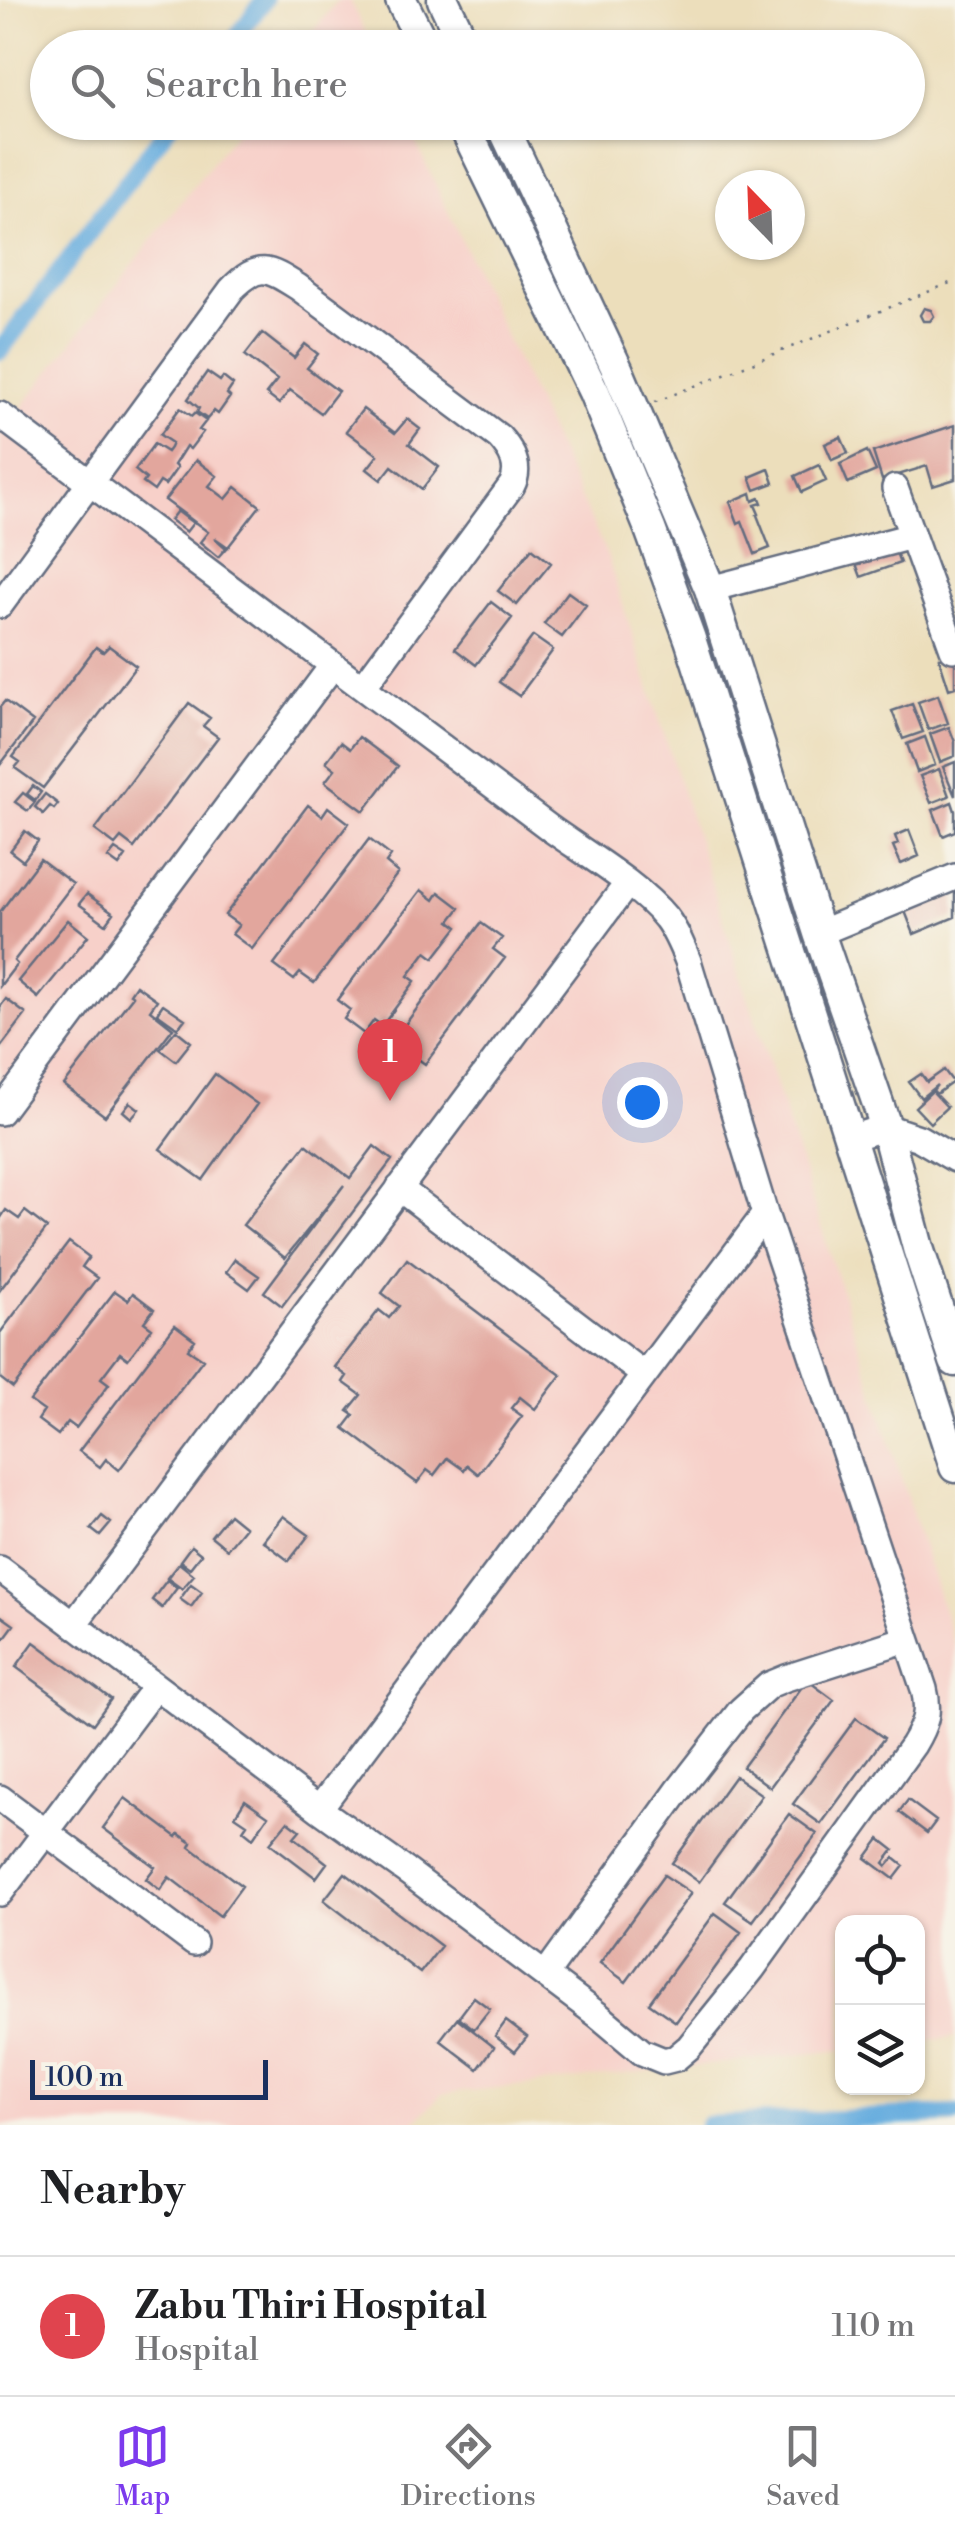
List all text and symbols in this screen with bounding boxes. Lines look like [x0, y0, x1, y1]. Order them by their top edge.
search box [30, 30, 925, 140]
icon: search [65, 58, 120, 113]
text: Search here [145, 62, 348, 109]
north arrow [715, 170, 805, 260]
pin: 1 [358, 1018, 422, 1101]
your location [617, 1077, 668, 1128]
map controls [835, 1915, 925, 2095]
button: locate [835, 1915, 925, 2005]
button: layers [835, 2005, 925, 2095]
scale bar [30, 2055, 268, 2100]
text: 100 m [45, 2060, 124, 2095]
text: Nearby [40, 2164, 185, 2217]
text: Zabu Thiri Hospital [135, 2283, 487, 2330]
text: 1 [65, 2306, 80, 2346]
text: 110 m [832, 2306, 915, 2346]
text: Hospital [135, 2330, 259, 2370]
tab: Map [115, 2419, 170, 2514]
tab: Directions [401, 2419, 536, 2514]
tab: Saved [766, 2419, 840, 2514]

